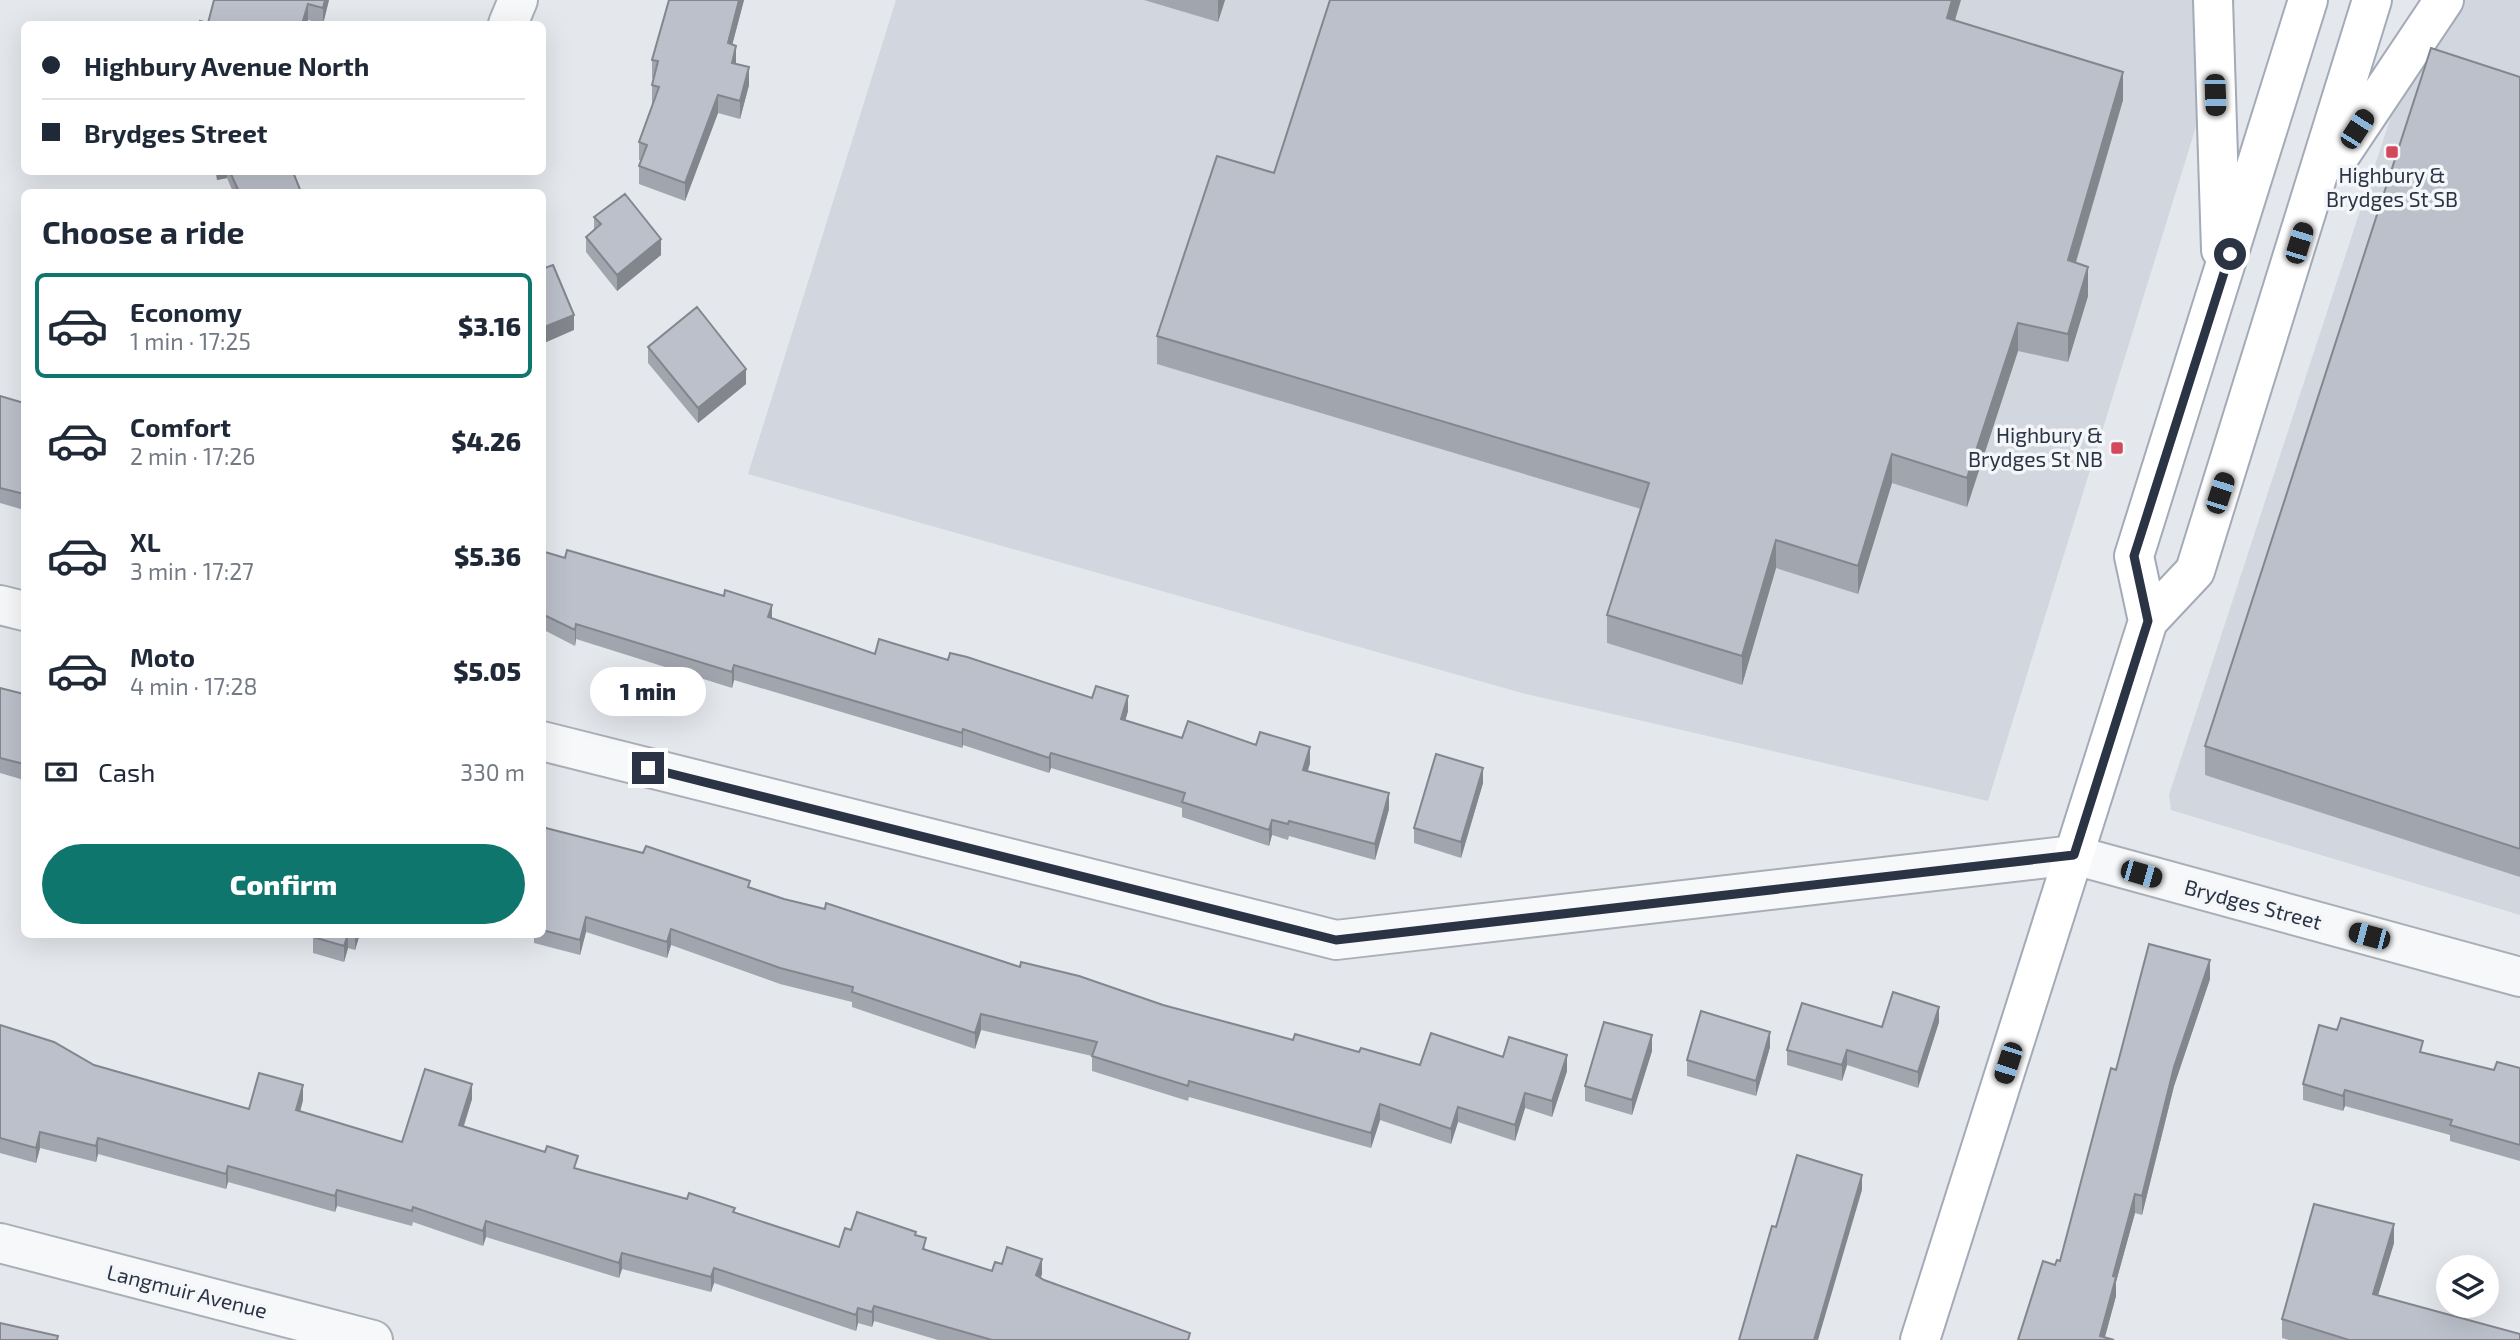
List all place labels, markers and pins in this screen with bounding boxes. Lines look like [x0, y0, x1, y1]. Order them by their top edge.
marker: Highbury & Brydges St SB [2384, 144, 2400, 160]
place label: Highbury & Brydges St SB [2326, 162, 2458, 211]
place label: Highbury & Brydges St NB [1968, 422, 2103, 471]
marker: Highbury & Brydges St NB [2109, 440, 2125, 456]

